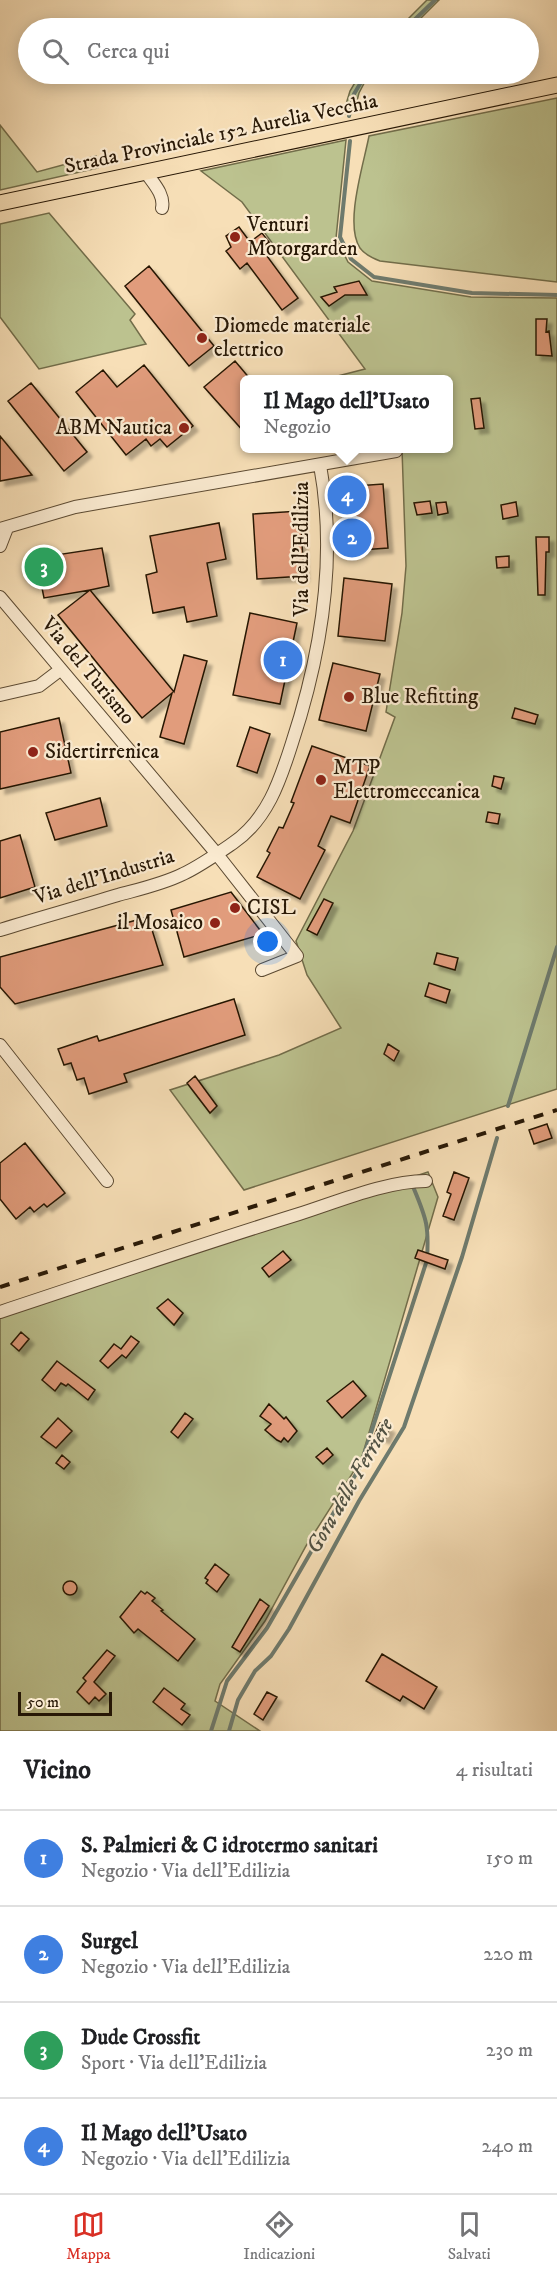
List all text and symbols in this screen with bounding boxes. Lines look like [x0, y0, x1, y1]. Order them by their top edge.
search box [18, 18, 539, 84]
icon: search [39, 35, 72, 68]
text: Cerca qui [87, 38, 170, 65]
street label: Strada Provinciale 152 Aurelia Vecchia [62, 88, 380, 180]
place label: Venturi Motorgarden [246, 212, 358, 262]
marker: Venturi Motorgarden [228, 230, 242, 244]
place label: Diomede materiale elettrico [214, 313, 371, 363]
marker: Diomede materiale elettrico [195, 331, 209, 345]
popup [240, 375, 453, 453]
text: Il Mago dell'Usato [264, 388, 429, 415]
place label: ABM Nautica [56, 415, 172, 441]
text: Negozio [264, 415, 331, 440]
marker: ABM Nautica [177, 421, 191, 435]
pin: 4 [328, 472, 366, 518]
street label: Via dell'Edilizia [289, 481, 315, 618]
pin: 2 [332, 516, 372, 560]
pin: 3 [24, 544, 63, 590]
street label: Via del Turismo [35, 611, 141, 730]
pin: 1 [264, 638, 302, 682]
place label: Blue Refitting [361, 684, 479, 710]
marker: Blue Refitting [342, 690, 356, 704]
place label: Sidertirrenica [45, 739, 159, 765]
marker: Sidertirrenica [26, 745, 40, 759]
place label: MTP Elettromeccanica [333, 755, 480, 805]
marker: MTP Elettromeccanica [314, 773, 328, 787]
street label: Via dell'Industria [30, 843, 177, 911]
place label: CISL [247, 895, 296, 921]
marker: CISL [228, 901, 242, 915]
place label: il Mosaico [117, 910, 203, 936]
marker: il Mosaico [208, 916, 222, 930]
your location [253, 927, 282, 956]
water label: Gora delle Ferriere [300, 1413, 400, 1559]
scale bar [18, 1689, 112, 1716]
text: 50 m [27, 1692, 59, 1712]
text: Vicino [24, 1754, 91, 1787]
text: 4 risultati [456, 1758, 533, 1783]
text: S. Palmieri & C idrotermo sanitari [81, 1832, 378, 1859]
text: 1 [40, 1846, 47, 1871]
text: 150 m [486, 1846, 533, 1871]
text: Negozio · Via dell'Edilizia [81, 1859, 290, 1884]
text: Surgel [81, 1928, 138, 1955]
text: 2 [39, 1942, 48, 1967]
text: 220 m [483, 1942, 533, 1967]
text: Negozio · Via dell'Edilizia [81, 1955, 290, 1980]
text: Dude Crossfit [81, 2024, 200, 2051]
text: 3 [40, 2038, 47, 2063]
text: 230 m [486, 2038, 533, 2063]
text: Sport · Via dell'Edilizia [81, 2051, 267, 2076]
text: Il Mago dell'Usato [81, 2120, 247, 2147]
text: 4 [38, 2134, 49, 2159]
text: 240 m [482, 2134, 533, 2159]
text: Negozio · Via dell'Edilizia [81, 2147, 290, 2172]
tab: Mappa [66, 2208, 111, 2264]
tab: Indicazioni [243, 2208, 315, 2264]
tab: Salvati [448, 2208, 491, 2264]

